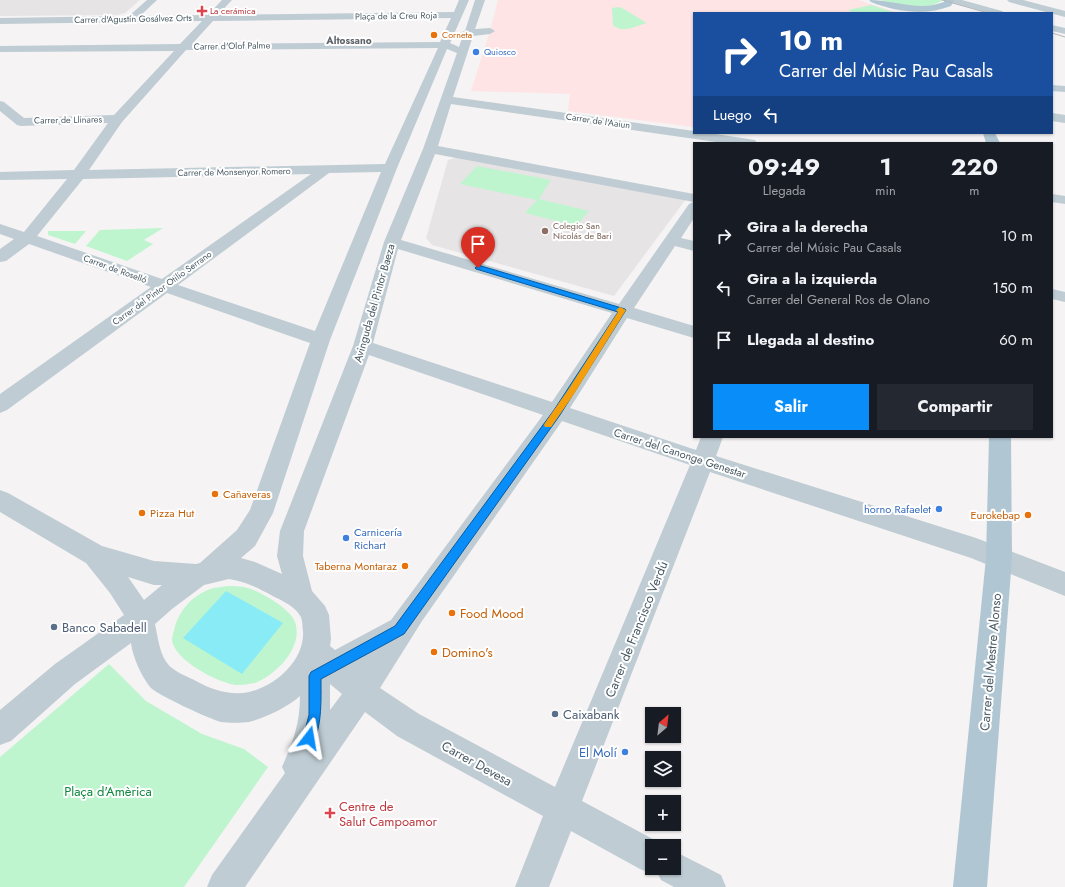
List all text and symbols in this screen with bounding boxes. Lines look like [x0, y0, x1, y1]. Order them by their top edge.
place label: La cerámica [210, 4, 255, 17]
marker: La cerámica [197, 6, 207, 16]
street label: Plaça de la Creu Roja [355, 8, 437, 23]
street label: Carrer d'Agustín Gosálvez Orts [74, 11, 192, 26]
text: 10 m [779, 20, 843, 61]
place label: Corneta [442, 28, 472, 41]
icon: right [713, 28, 765, 80]
marker: Corneta [429, 30, 439, 40]
district label: Altossano [325, 33, 372, 48]
street label: Carrer d'Olof Palme [194, 38, 271, 53]
place label: Quiosco [484, 45, 516, 58]
marker: Quiosco [471, 47, 481, 57]
text: Carrer del Músic Pau Casals [779, 58, 993, 84]
text: Luego [713, 104, 752, 126]
icon: left [760, 104, 782, 126]
street label: Carrer de l'Aaiun [565, 110, 631, 131]
street label: Carrer de Llinares [34, 112, 103, 127]
text: 09:49 [748, 149, 820, 184]
text: 1 [879, 149, 892, 184]
text: 220 [951, 149, 998, 184]
street label: Carrer de Monsenyor Romero [177, 164, 291, 179]
text: Llegada [763, 181, 806, 200]
text: min [875, 181, 896, 200]
text: m [969, 181, 979, 200]
text: Gira a la derecha [747, 216, 868, 238]
place label: Colegio San Nicolás de Bari [553, 219, 612, 242]
icon: right [713, 225, 735, 247]
text: 10 m [1001, 225, 1033, 247]
marker: Colegio San Nicolás de Bari [540, 226, 550, 236]
pin [461, 227, 495, 268]
icon: arrive [467, 233, 489, 255]
text: Carrer del Músic Pau Casals [747, 238, 902, 257]
street label: Avinguda del Pintor Baeza [349, 242, 399, 364]
street label: Carrer del Pintor Otilio Serrano [109, 247, 214, 328]
street label: Carrer de Roselló [82, 251, 149, 286]
text: Gira a la izquierda [747, 268, 877, 290]
icon: left [713, 277, 735, 299]
text: 150 m [993, 277, 1033, 299]
text: Carrer del General Ros de Olano [747, 290, 930, 309]
icon: arrive [713, 329, 735, 351]
text: Llegada al destino [747, 329, 874, 351]
text: 60 m [999, 329, 1033, 351]
button: Salir [713, 384, 869, 430]
button: Compartir [877, 384, 1033, 430]
street label: Carrer del Canonge Genestar [612, 424, 748, 482]
place label: Cañaveras [223, 486, 271, 502]
marker: Cañaveras [210, 489, 220, 499]
place label: horno Rafaelet [864, 501, 931, 517]
marker: horno Rafaelet [934, 504, 944, 514]
place label: Pizza Hut [150, 505, 195, 521]
place label: Eurokebap [970, 507, 1020, 523]
marker: Pizza Hut [137, 508, 147, 518]
marker: Eurokebap [1023, 510, 1033, 520]
place label: Carnicería Richart [354, 524, 402, 553]
marker: Carnicería Richart [341, 533, 351, 543]
place label: Taberna Montaraz [315, 558, 397, 574]
street label: Carrer de Francisco Verdú [600, 558, 673, 700]
marker: Taberna Montaraz [400, 561, 410, 571]
street label: Carrer del Mestre Alonso [975, 592, 1006, 732]
place label: Food Mood [460, 604, 524, 623]
marker: Food Mood [447, 608, 457, 618]
place label: Banco Sabadell [62, 618, 147, 637]
marker: Banco Sabadell [49, 622, 59, 632]
place label: Domino's [442, 643, 493, 662]
marker: Domino's [429, 647, 439, 657]
place label: Caixabank [563, 705, 620, 724]
north arrow [645, 707, 681, 743]
map controls [645, 707, 681, 875]
marker: Caixabank [550, 709, 560, 719]
position arrow [288, 717, 330, 759]
street label: Carrer Devesa [438, 736, 515, 791]
place label: El Molí [579, 743, 618, 762]
marker: El Molí [620, 747, 630, 757]
button: layers [645, 751, 681, 787]
park label: Plaça d'Amèrica [64, 782, 152, 801]
button: + [645, 795, 681, 831]
place label: Centre de Salut Campoamor [339, 797, 438, 831]
marker: Centre de Salut Campoamor [324, 807, 336, 819]
button: − [645, 839, 681, 875]

